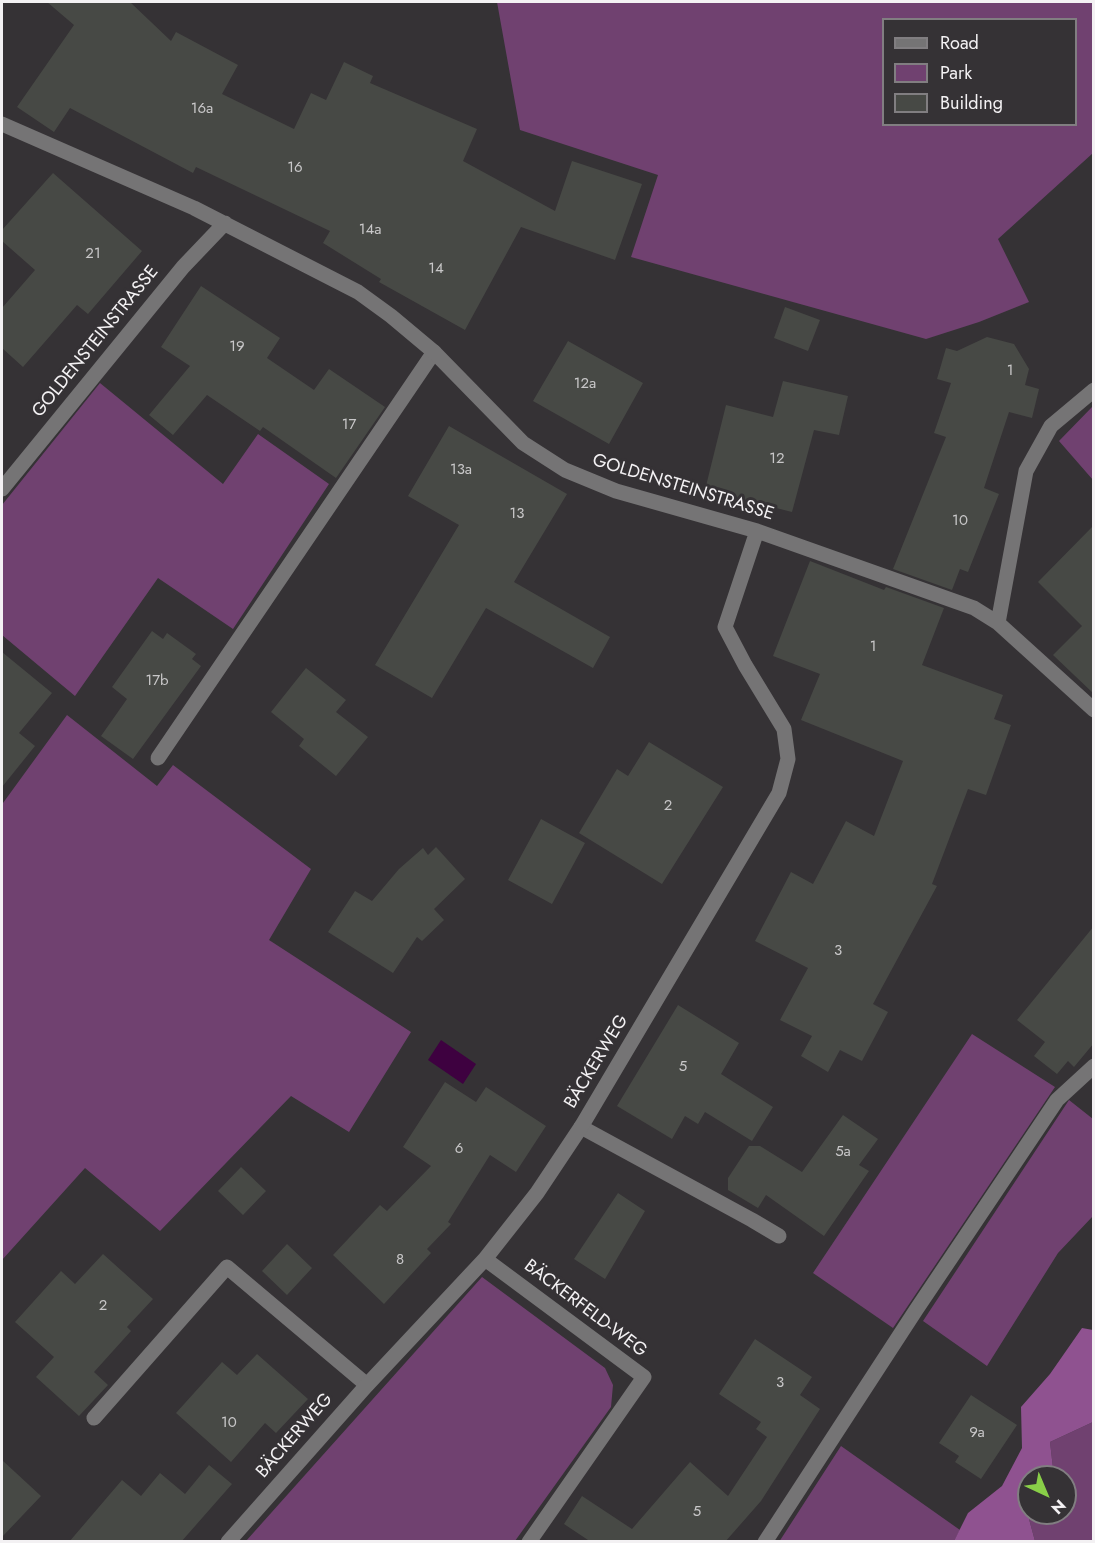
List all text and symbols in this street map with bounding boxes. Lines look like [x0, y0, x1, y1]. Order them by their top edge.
legend [882, 18, 1077, 126]
text: Road [940, 30, 979, 56]
text: Park [940, 60, 972, 86]
text: Building [940, 90, 1003, 116]
house number: 16a [191, 100, 213, 118]
house number: 16 [287, 159, 303, 177]
house number: 14a [359, 221, 381, 239]
house number: 21 [85, 245, 101, 263]
house number: 14 [428, 260, 444, 278]
street label: GOLDENSTEINSTRASSE [28, 262, 164, 422]
house number: 19 [229, 338, 245, 356]
house number: 1 [1007, 362, 1013, 380]
house number: 12a [574, 375, 596, 393]
house number: 17 [342, 416, 356, 434]
street label: GOLDENSTEINSTRASSE [590, 450, 776, 526]
house number: 12 [769, 450, 785, 468]
house number: 13a [450, 461, 472, 479]
house number: 13 [510, 505, 524, 523]
house number: 10 [952, 512, 968, 530]
house number: 1 [870, 638, 876, 656]
house number: 17b [145, 672, 169, 690]
house number: 2 [664, 797, 672, 815]
house number: 3 [834, 942, 842, 960]
street label: BÄCKERWEG [561, 1011, 633, 1113]
house number: 5 [679, 1058, 687, 1076]
house number: 6 [455, 1140, 463, 1158]
house number: 5a [835, 1143, 851, 1161]
house number: 8 [396, 1251, 404, 1269]
street label: BÄCKERFELD-WEG [519, 1256, 651, 1362]
house number: 2 [99, 1297, 107, 1315]
house number: 3 [776, 1374, 784, 1392]
street label: BÄCKERWEG [252, 1389, 338, 1483]
house number: 10 [221, 1414, 237, 1432]
house number: 9a [969, 1424, 985, 1442]
north arrow [1017, 1465, 1077, 1525]
text: N [1046, 1494, 1071, 1520]
house number: 5 [693, 1503, 701, 1521]

